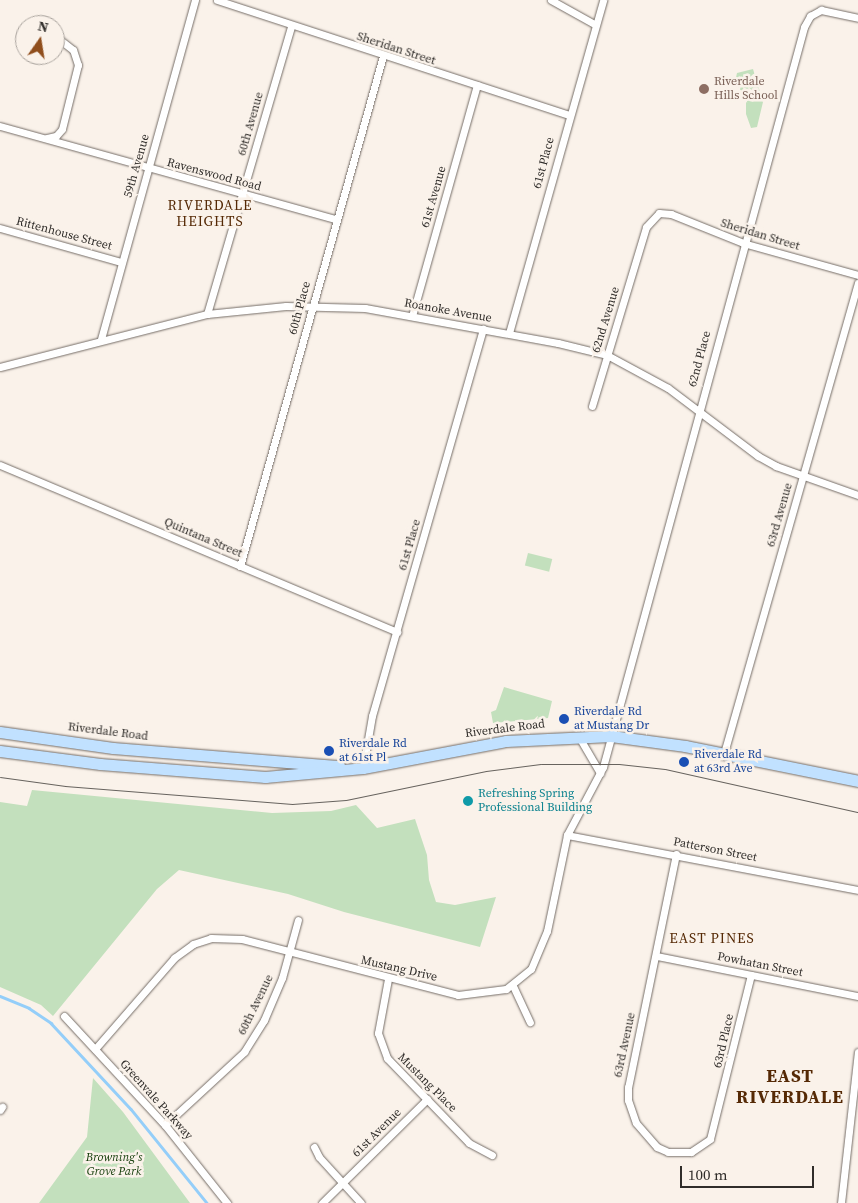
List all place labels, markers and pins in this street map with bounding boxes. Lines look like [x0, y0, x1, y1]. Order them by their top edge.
place label: Riverdale Hills School [714, 75, 778, 103]
marker: Riverdale Hills School [698, 83, 710, 95]
place label: Riverdale Rd at Mustang Dr [574, 705, 649, 733]
marker: Riverdale Rd at Mustang Dr [558, 713, 570, 725]
place label: Riverdale Rd at 61st Pl [339, 737, 407, 765]
marker: Riverdale Rd at 61st Pl [323, 745, 335, 757]
place label: Riverdale Rd at 63rd Ave [694, 748, 762, 776]
marker: Riverdale Rd at 63rd Ave [678, 756, 690, 768]
place label: Refreshing Spring Professional Building [478, 787, 592, 815]
marker: Refreshing Spring Professional Building [462, 795, 474, 807]

